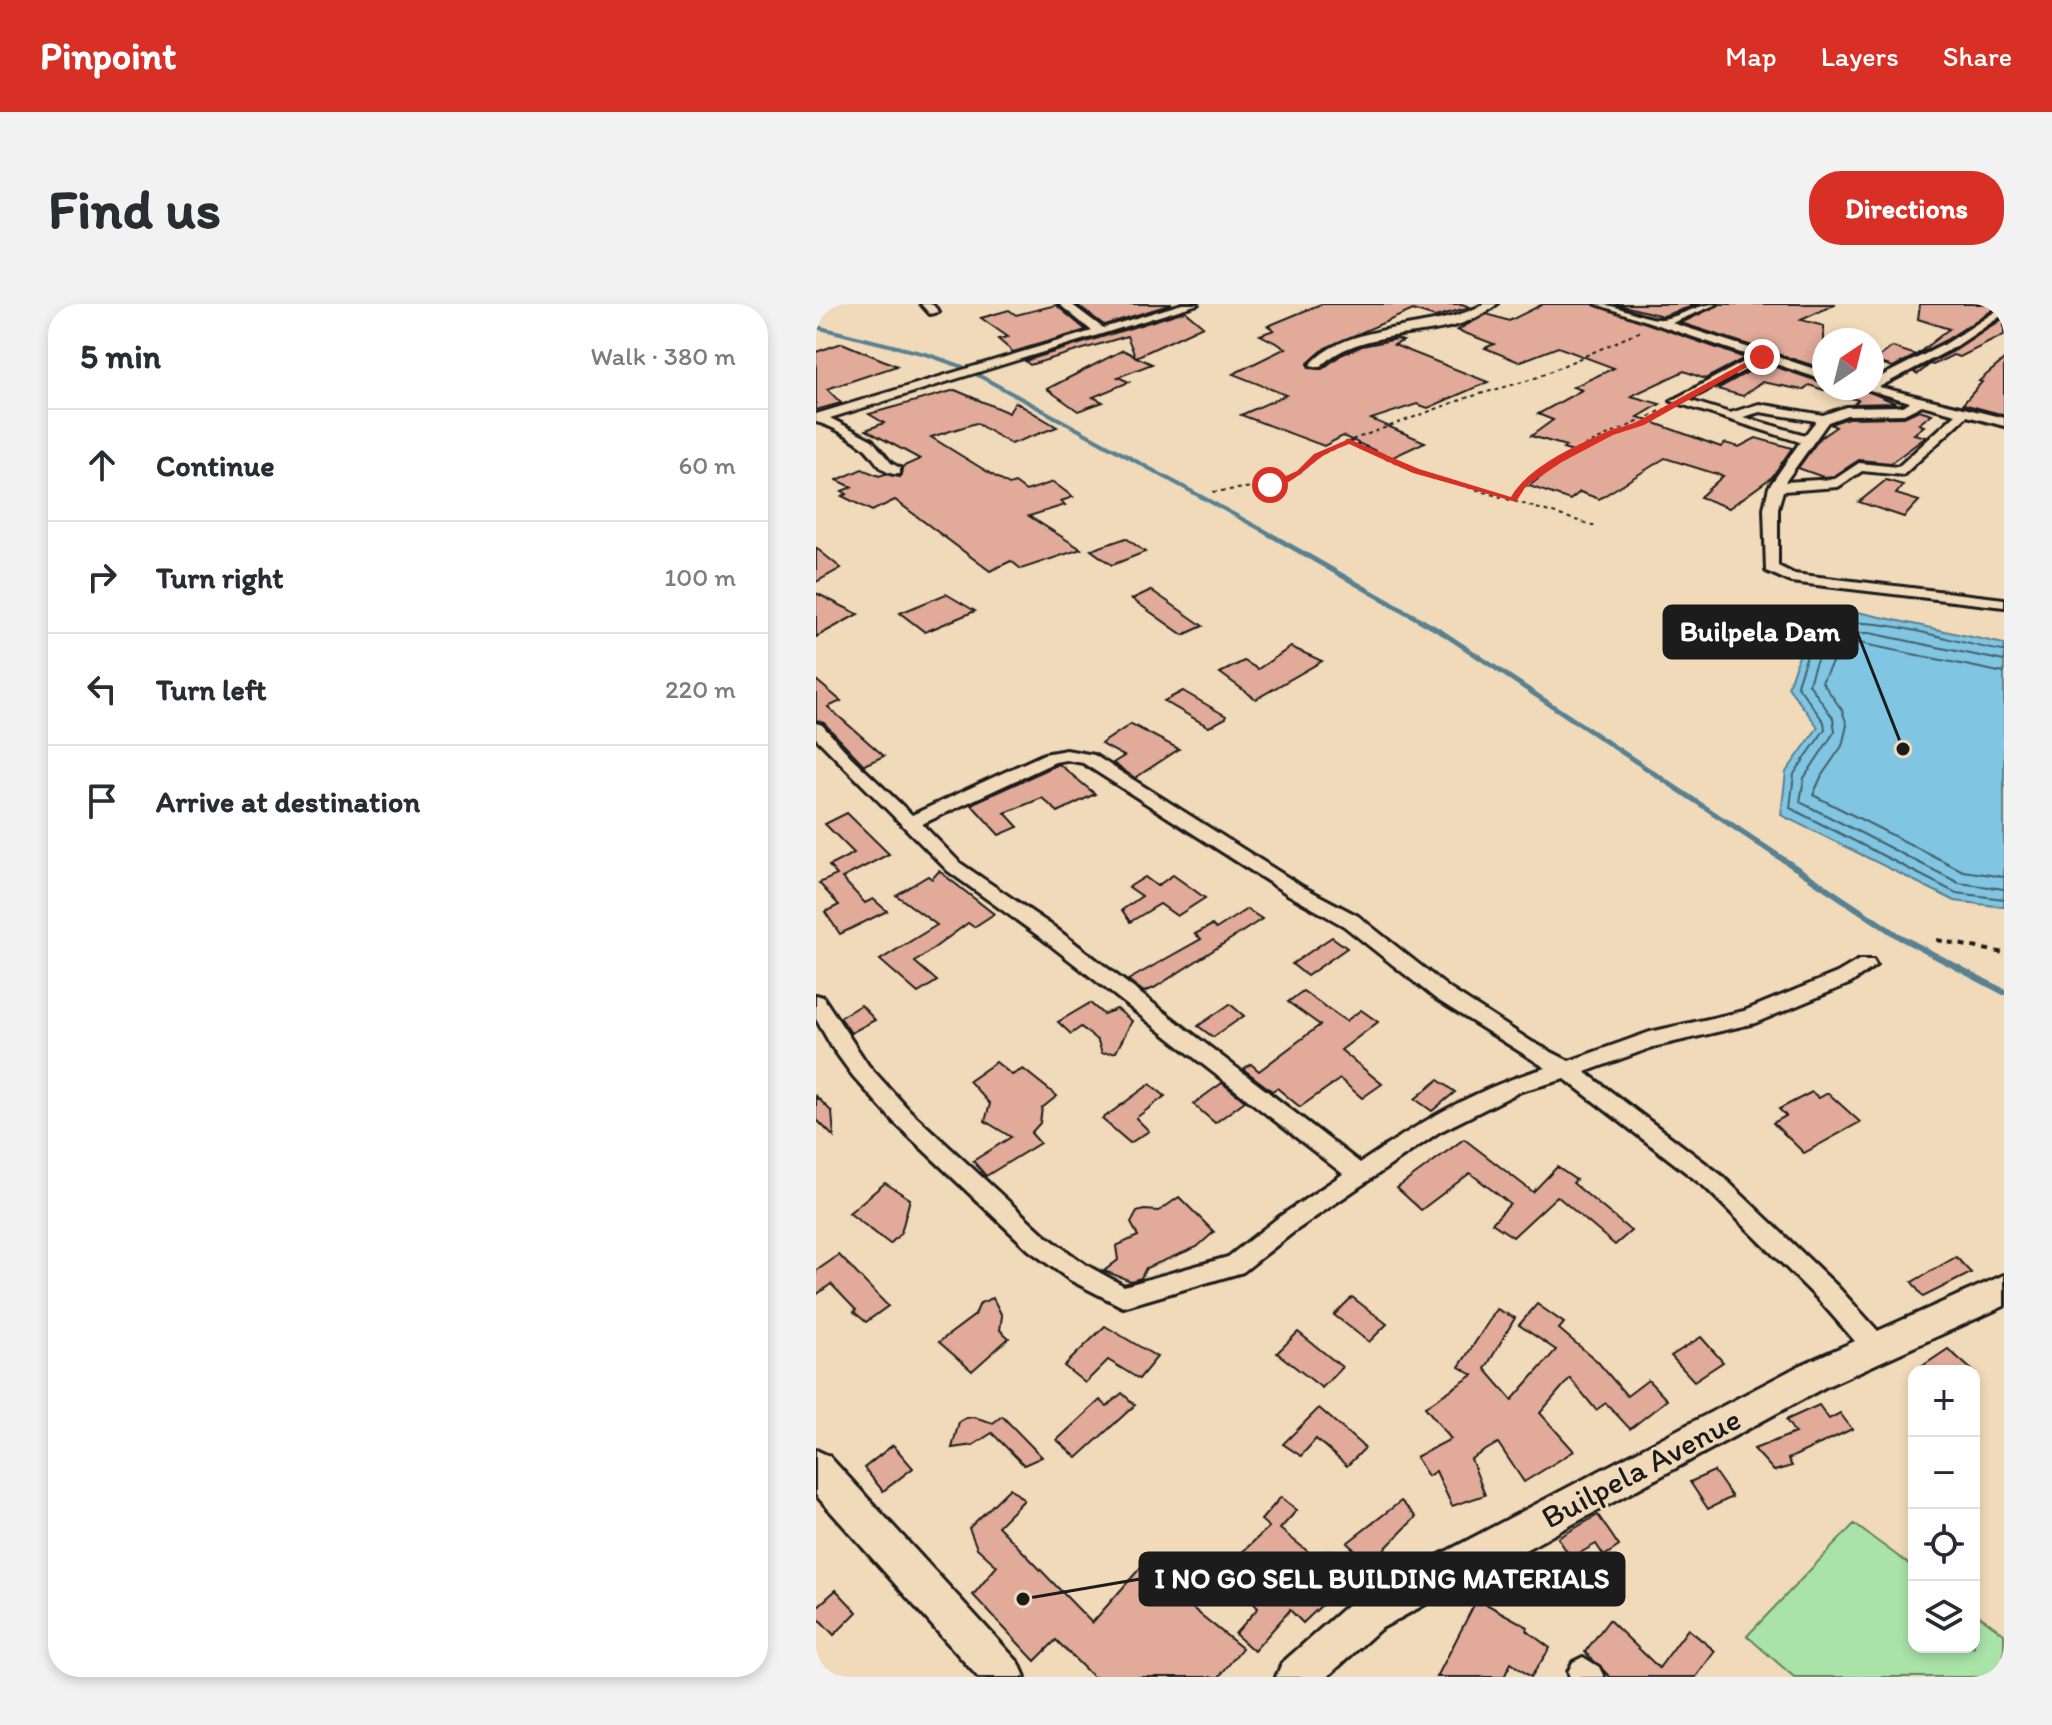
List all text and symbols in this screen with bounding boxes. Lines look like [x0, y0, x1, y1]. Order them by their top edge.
text: Pinpoint [40, 33, 176, 79]
text: Map [1725, 39, 1777, 73]
text: Layers [1821, 39, 1899, 73]
text: Share [1943, 39, 2012, 73]
button: Directions [1809, 171, 2004, 245]
text: Find us [48, 175, 221, 242]
north arrow [1812, 328, 1884, 400]
text: 5 min [80, 336, 161, 377]
route end [1744, 339, 1780, 375]
text: Walk · 380 m [590, 340, 736, 372]
icon: ahead [80, 443, 124, 487]
text: Continue [156, 447, 275, 484]
text: 60 m [679, 449, 736, 481]
route start [1252, 467, 1288, 503]
icon: right [80, 555, 124, 599]
text: Turn right [156, 559, 284, 596]
text: 100 m [664, 561, 736, 593]
callout: Builpela Dam [1664, 606, 1857, 658]
text: Builpela Dam [1680, 614, 1841, 648]
icon: left [80, 667, 124, 711]
text: Turn left [156, 671, 267, 708]
text: 220 m [665, 673, 736, 705]
icon: arrive [80, 779, 124, 823]
text: Arrive at destination [156, 783, 420, 820]
map controls [1908, 1365, 1980, 1653]
button: + [1908, 1365, 1980, 1437]
street label: Builpela Avenue [1535, 1400, 1747, 1536]
button: − [1908, 1437, 1980, 1509]
button: locate [1908, 1509, 1980, 1581]
callout: I NO GO SELL BUILDING MATERIALS [1140, 1553, 1624, 1605]
text: I NO GO SELL BUILDING MATERIALS [1155, 1561, 1610, 1595]
button: layers [1908, 1581, 1980, 1653]

